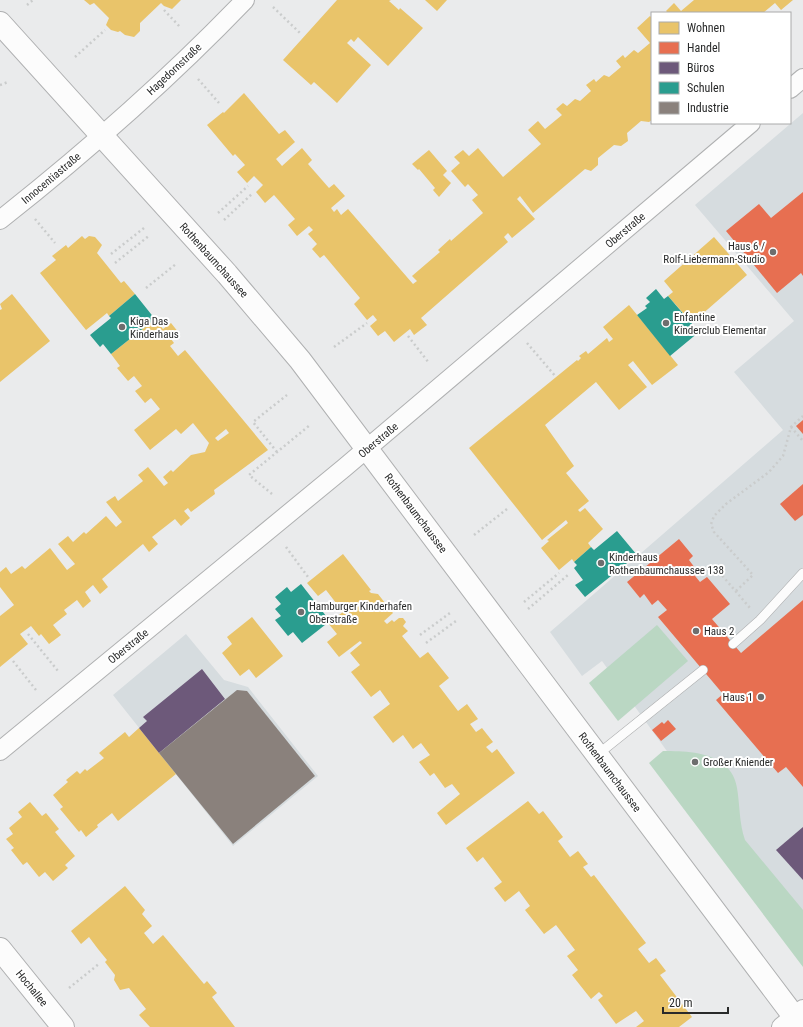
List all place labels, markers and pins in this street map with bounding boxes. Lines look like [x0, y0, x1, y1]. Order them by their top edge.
place label: Haus 6 / Rolf-Liebermann-Studio [663, 240, 765, 266]
marker: Haus 6 / Rolf-Liebermann-Studio [768, 247, 778, 257]
place label: Enfantine Kinderclub Elementar [674, 311, 767, 337]
place label: Kiga Das Kinderhaus [130, 315, 179, 341]
marker: Enfantine Kinderclub Elementar [661, 318, 671, 328]
marker: Kiga Das Kinderhaus [117, 322, 127, 332]
place label: Kinderhaus Rothenbaumchaussee 138 [609, 551, 724, 577]
marker: Kinderhaus Rothenbaumchaussee 138 [596, 558, 606, 568]
place label: Hamburger Kinderhafen Oberstraße [309, 600, 412, 626]
marker: Hamburger Kinderhafen Oberstraße [296, 607, 306, 617]
place label: Haus 2 [704, 625, 734, 638]
marker: Haus 2 [691, 626, 701, 636]
place label: Haus 1 [723, 691, 753, 704]
marker: Haus 1 [756, 692, 766, 702]
place label: Großer Kniender [703, 756, 774, 769]
marker: Großer Kniender [690, 757, 700, 767]

